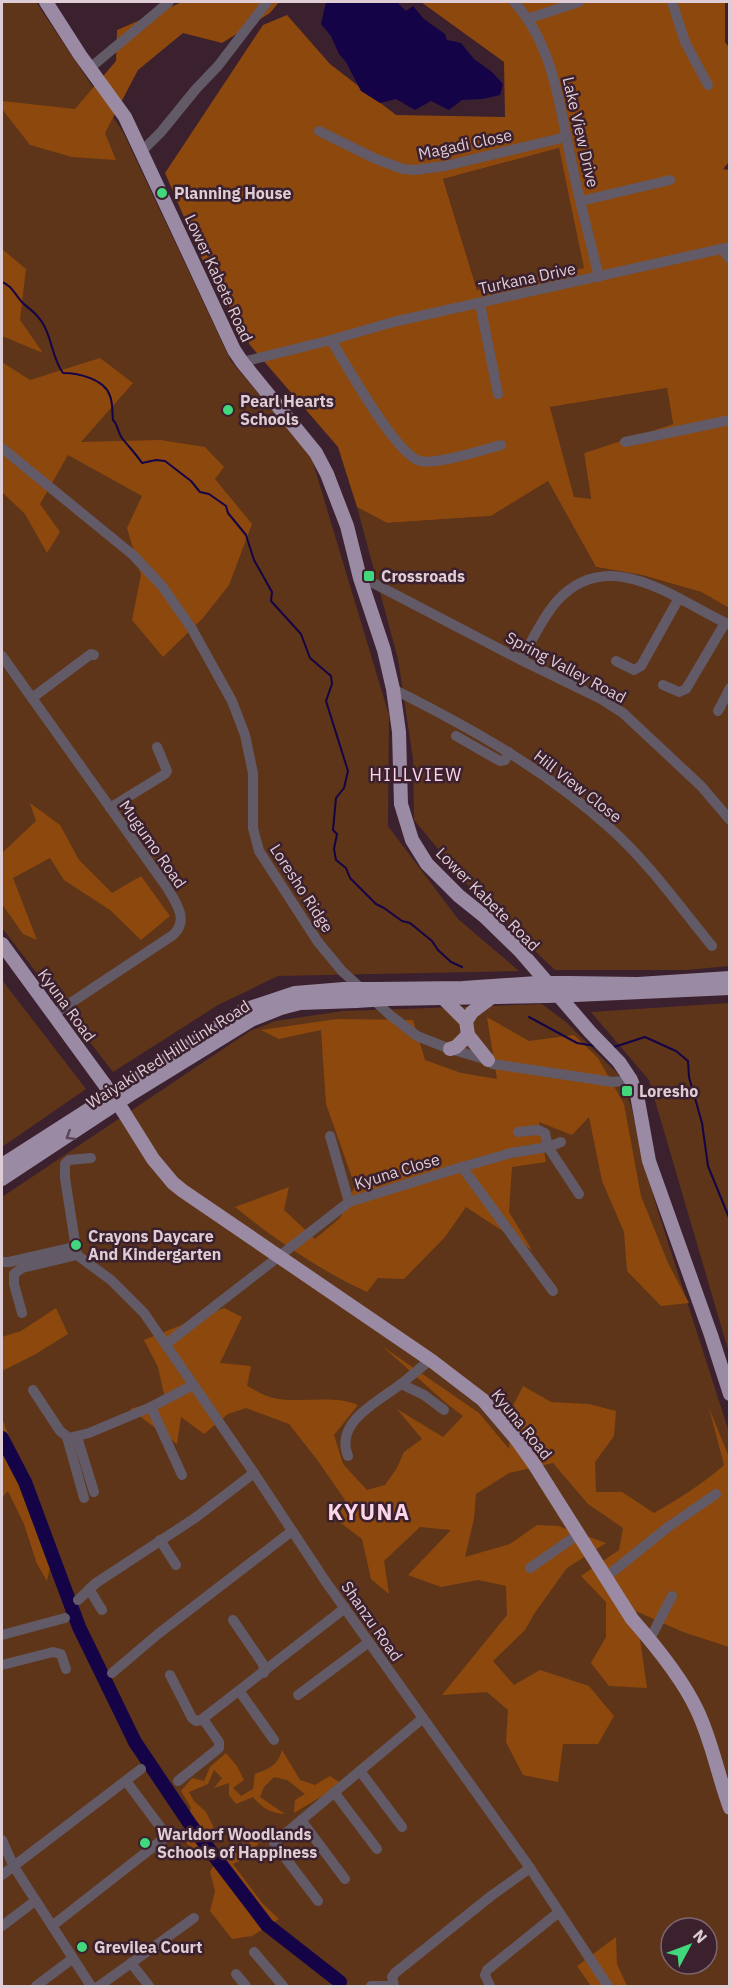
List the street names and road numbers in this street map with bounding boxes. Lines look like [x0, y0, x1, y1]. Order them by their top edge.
street label: Lake View Drive [559, 75, 603, 189]
street label: Magadi Close [416, 124, 514, 164]
street label: Lower Kabete Road [181, 211, 257, 345]
street label: Turkana Drive [477, 258, 578, 298]
street label: Spring Valley Road [502, 627, 630, 707]
street label: Hill View Close [530, 745, 626, 827]
street label: Mugumo Road [115, 796, 191, 892]
street label: Loresho Ridge [266, 840, 338, 936]
street label: Lower Kabete Road [432, 843, 544, 955]
street label: Kyuna Road [34, 965, 100, 1045]
street label: Waiyaki Red Hill Link Road [83, 995, 253, 1113]
street label: Kyuna Close [352, 1148, 442, 1193]
street label: Kyuna Road [487, 1385, 557, 1463]
street label: Shanzu Road [337, 1577, 407, 1665]

